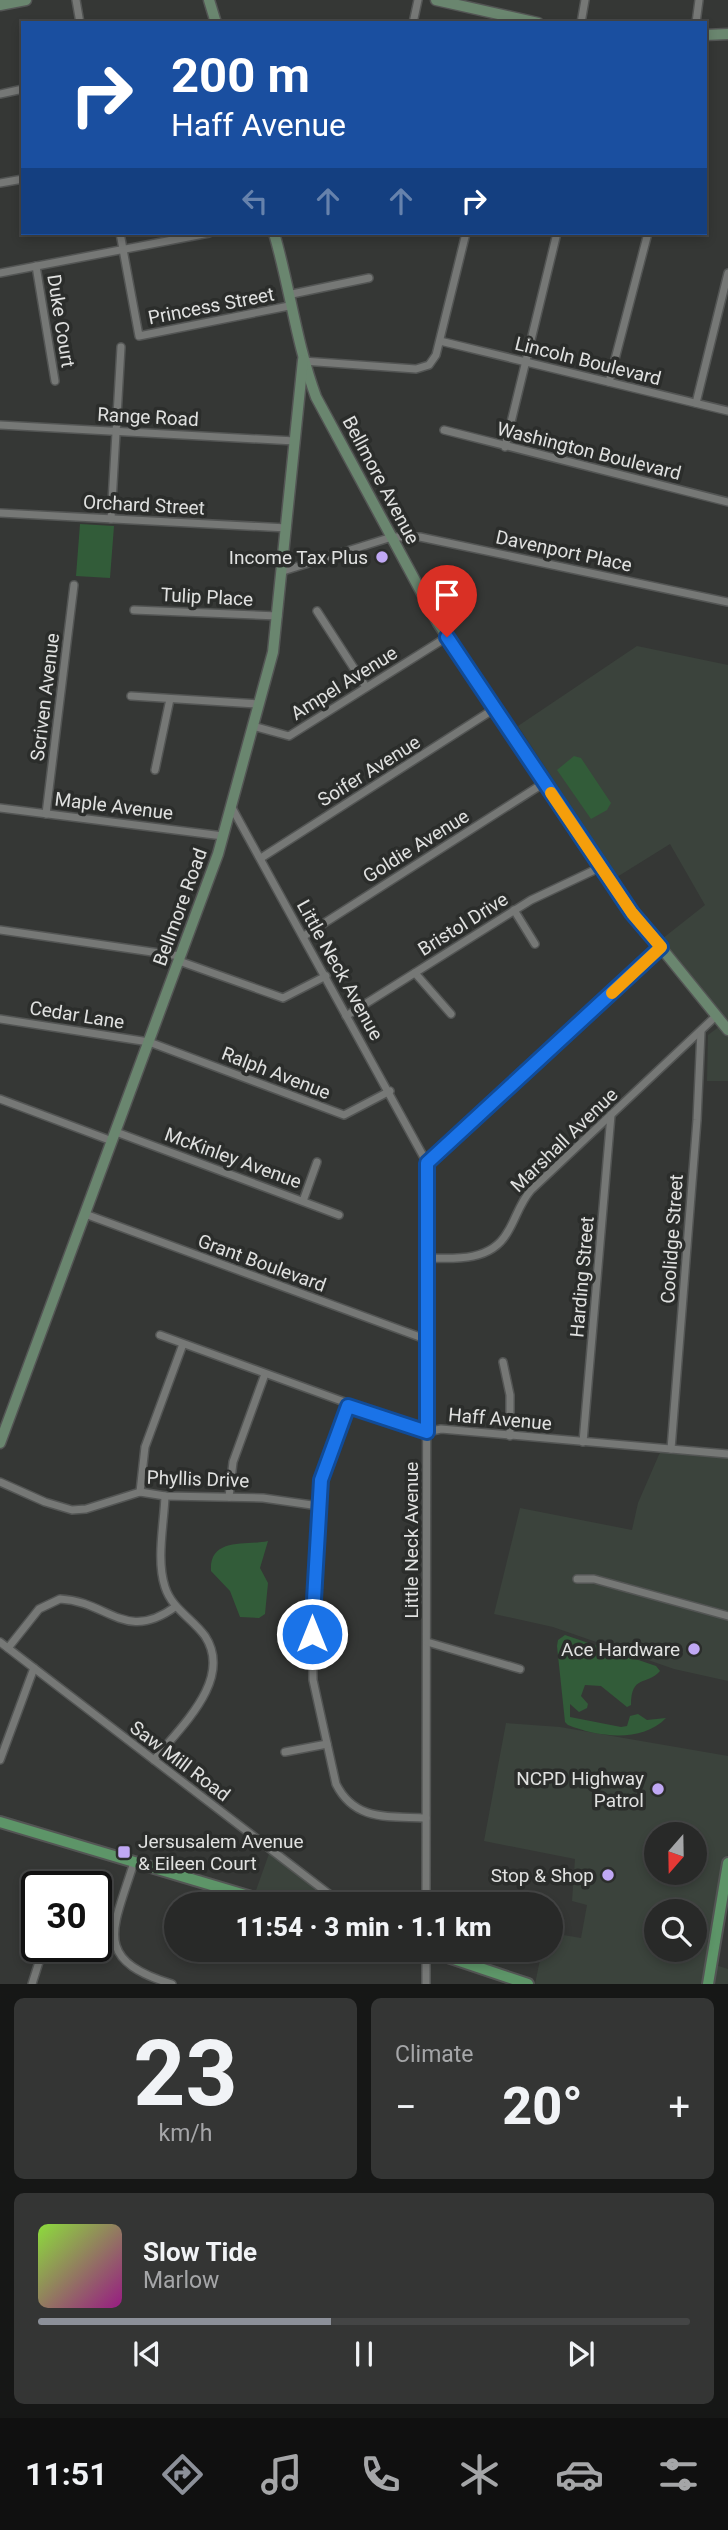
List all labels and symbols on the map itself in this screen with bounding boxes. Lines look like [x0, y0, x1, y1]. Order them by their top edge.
street label: Duke Court [42, 273, 80, 369]
street label: Princess Street [146, 282, 276, 330]
street label: Lincoln Boulevard [512, 332, 664, 390]
street label: Range Road [97, 403, 199, 431]
street label: Bellmore Avenue [338, 412, 424, 548]
street label: Washington Boulevard [494, 417, 684, 485]
street label: Orchard Street [83, 490, 205, 520]
street label: Davenport Place [494, 525, 634, 577]
place label: Income Tax Plus [229, 546, 368, 569]
marker: Income Tax Plus [374, 549, 390, 565]
pin [417, 565, 477, 637]
street label: Tulip Place [160, 583, 254, 611]
street label: Scriven Avenue [26, 632, 64, 762]
street label: Ampel Avenue [286, 641, 402, 725]
street label: Soifer Avenue [314, 730, 424, 812]
street label: Maple Avenue [53, 787, 175, 825]
street label: Goldie Avenue [359, 804, 473, 888]
street label: Bellmore Road [148, 845, 212, 969]
street label: Bristol Drive [414, 887, 512, 961]
street label: Little Neck Avenue [292, 896, 388, 1044]
street label: Cedar Lane [28, 996, 126, 1034]
street label: Ralph Avenue [218, 1042, 334, 1104]
street label: Marshall Avenue [506, 1083, 622, 1197]
street label: McKinley Avenue [161, 1123, 305, 1193]
street label: Coolidge Street [656, 1174, 688, 1304]
street label: Harding Street [565, 1215, 599, 1339]
street label: Grant Boulevard [195, 1229, 329, 1297]
street label: Haff Avenue [447, 1403, 553, 1435]
street label: Little Neck Avenue [400, 1462, 423, 1618]
street label: Phyllis Drive [146, 1466, 250, 1492]
position arrow [275, 1597, 349, 1671]
place label: Ace Hardware [561, 1638, 680, 1661]
marker: Ace Hardware [686, 1641, 702, 1657]
street label: Saw Mill Road [125, 1716, 235, 1806]
place label: NCPD Highway Patrol [516, 1767, 644, 1812]
marker: NCPD Highway Patrol [650, 1781, 666, 1797]
north arrow [644, 1822, 707, 1885]
place label: Jersusalem Avenue & Eileen Court [138, 1830, 304, 1875]
marker: Jersusalem Avenue & Eileen Court [116, 1844, 132, 1860]
place label: Stop & Shop [491, 1864, 594, 1887]
marker: Stop & Shop [600, 1867, 616, 1883]
speed limit sign: 30 [21, 1871, 112, 1962]

